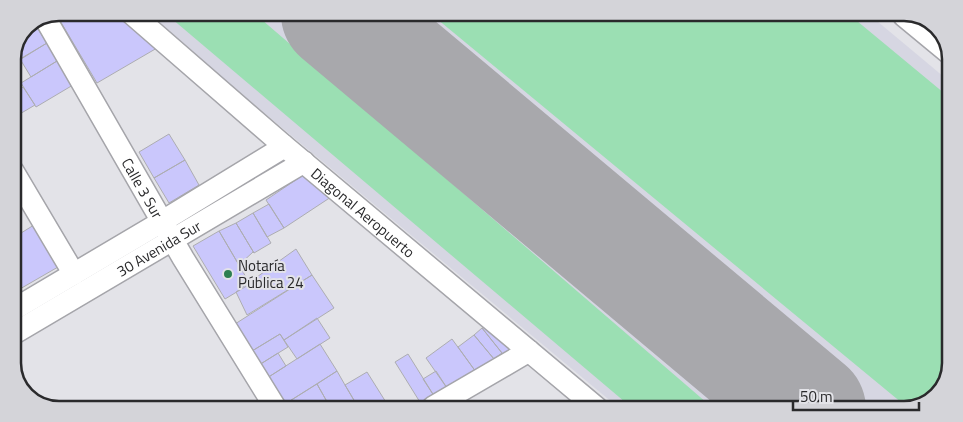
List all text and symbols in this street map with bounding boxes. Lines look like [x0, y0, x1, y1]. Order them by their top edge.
street label: Calle 3 Sur [116, 153, 169, 222]
street label: Diagonal Aeropuerto [306, 162, 420, 263]
street label: 30 Avenida Sur [112, 214, 205, 282]
place label: Notaría Pública 24 [238, 254, 304, 294]
marker: Notaría Pública 24 [222, 268, 234, 280]
scale bar [793, 380, 919, 412]
text: 50 m [800, 385, 833, 408]

